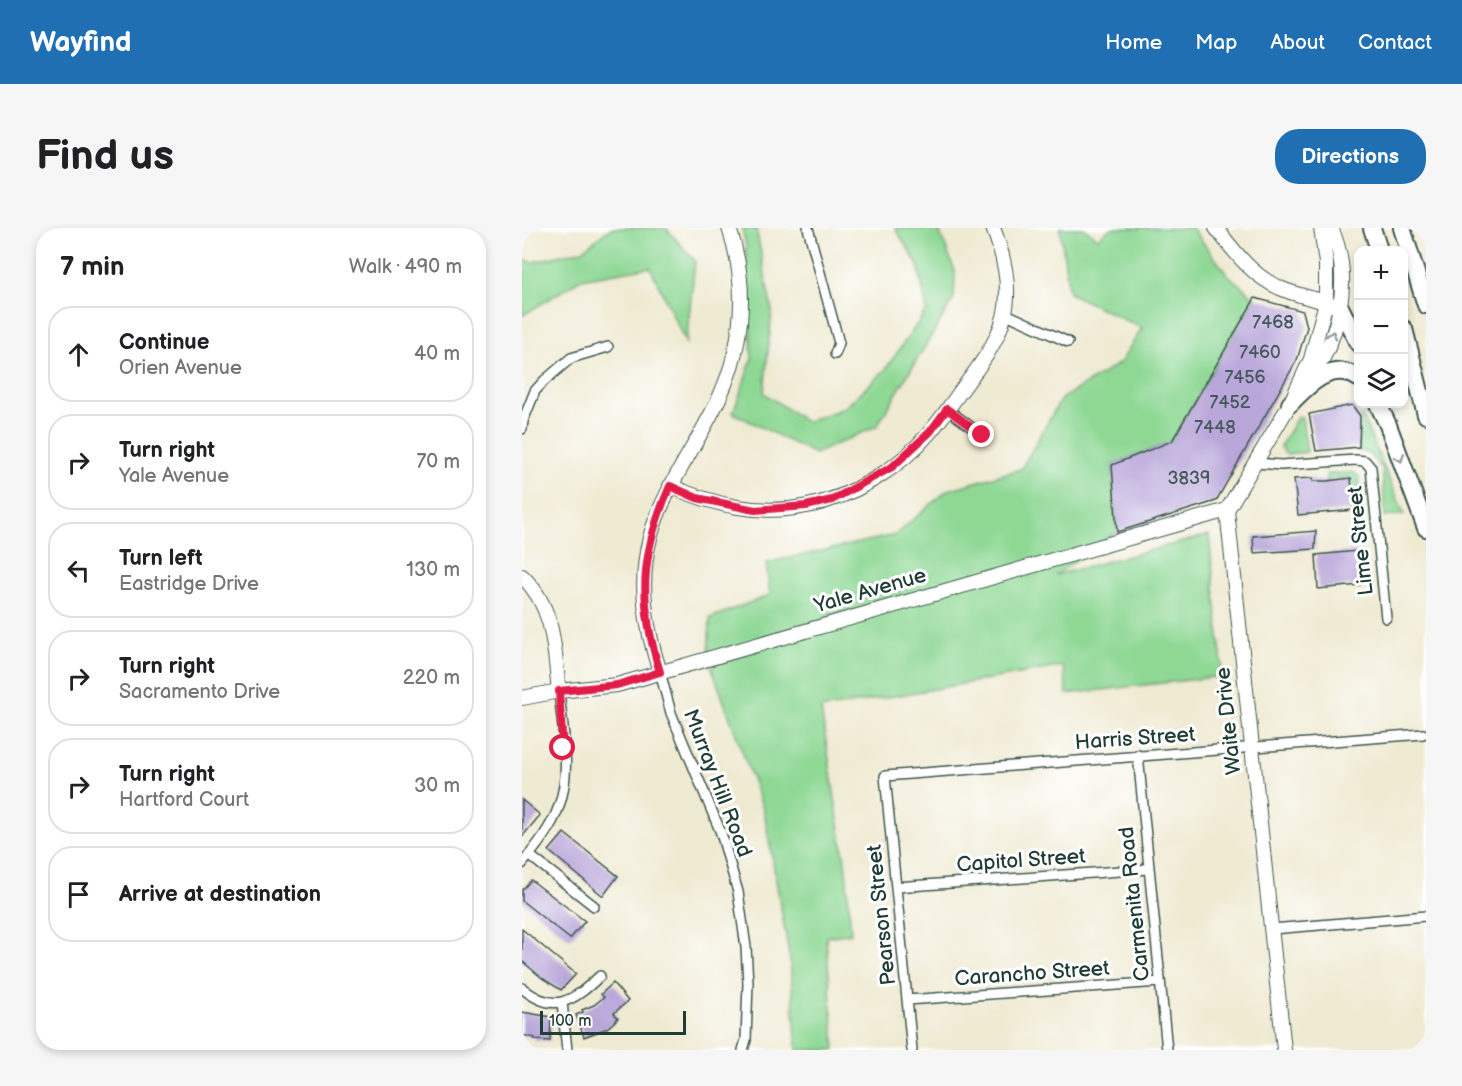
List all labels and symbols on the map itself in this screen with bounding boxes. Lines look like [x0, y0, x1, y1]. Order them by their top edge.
house number: 7468 [1252, 312, 1294, 333]
one-way arrow [1325, 330, 1337, 341]
house number: 7460 [1239, 342, 1281, 363]
house number: 7456 [1224, 367, 1266, 388]
house number: 7452 [1210, 392, 1251, 413]
house number: 7448 [1194, 417, 1236, 438]
route end [968, 421, 994, 447]
one-way arrow [1393, 451, 1405, 462]
house number: 3839 [1167, 468, 1211, 489]
street label: Lime Street [1342, 485, 1379, 597]
street label: Yale Avenue [810, 563, 929, 619]
street label: Waite Drive [1210, 666, 1247, 776]
street label: Murray Hill Road [678, 706, 757, 861]
street label: Harris Street [1074, 722, 1197, 755]
route start [549, 734, 575, 760]
street label: Carmenita Road [1114, 825, 1155, 982]
street label: Pearson Street [862, 843, 901, 987]
street label: Capitol Street [956, 843, 1087, 877]
street label: Carancho Street [954, 956, 1111, 991]
scale bar [540, 1008, 686, 1036]

